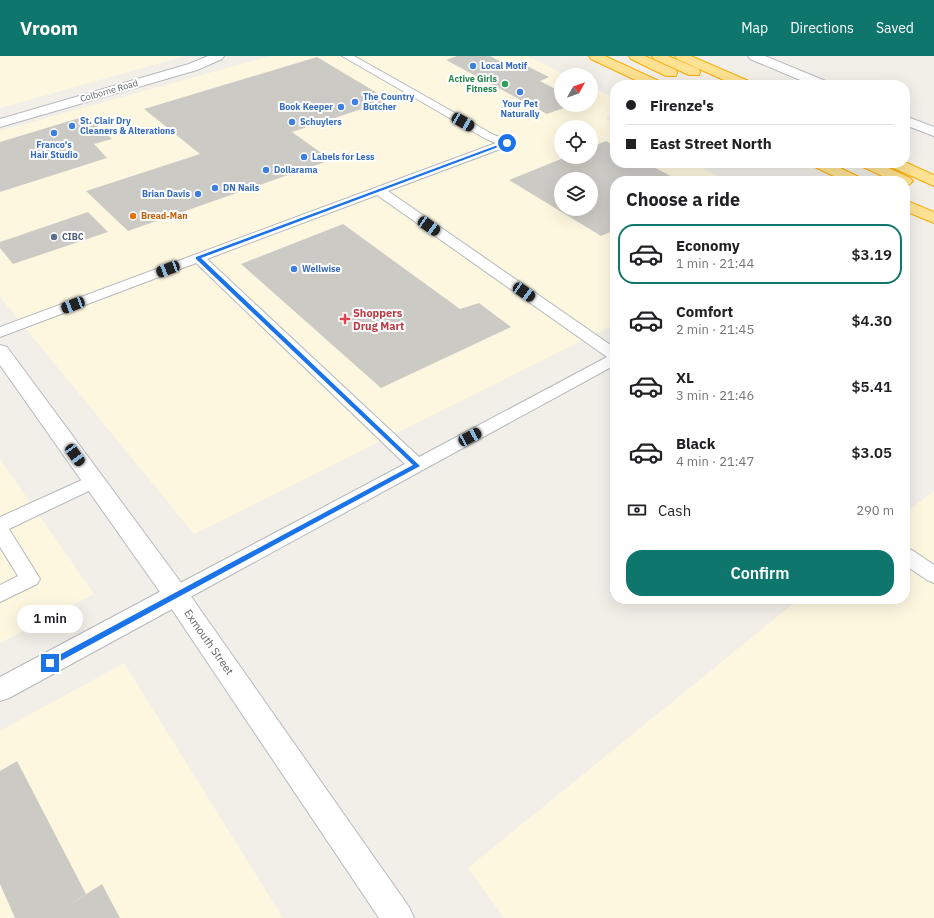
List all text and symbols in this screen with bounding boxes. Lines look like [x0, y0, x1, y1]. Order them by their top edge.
text: Vroom [20, 16, 78, 40]
text: Map [741, 19, 768, 37]
text: Directions [790, 19, 854, 37]
text: Saved [876, 19, 914, 37]
place label: Local Motif [481, 60, 528, 71]
marker: Local Motif [468, 61, 478, 71]
north arrow [554, 68, 598, 112]
map controls [554, 68, 598, 216]
place label: Active Girls Fitness [448, 73, 497, 94]
street label: Colborne Road [79, 77, 139, 104]
marker: Active Girls Fitness [500, 79, 510, 89]
marker: Your Pet Naturally [515, 87, 525, 97]
place label: The Country Butcher [363, 91, 415, 112]
text: Firenze's [650, 96, 714, 115]
marker: The Country Butcher [350, 97, 360, 107]
place label: Your Pet Naturally [500, 98, 540, 119]
place label: Book Keeper [279, 101, 333, 112]
marker: Book Keeper [336, 102, 346, 112]
car [450, 111, 476, 133]
place label: St. Clair Dry Cleaners & Alterations [80, 115, 175, 136]
place label: Schuylers [300, 116, 342, 127]
marker: Schuylers [287, 117, 297, 127]
button: locate [554, 120, 598, 164]
marker: St. Clair Dry Cleaners & Alterations [67, 121, 77, 131]
marker: Franco's Hair Studio [49, 128, 59, 138]
route start [498, 134, 516, 152]
text: East Street North [650, 134, 772, 153]
place label: Franco's Hair Studio [30, 139, 78, 160]
place label: Labels for Less [312, 151, 375, 162]
marker: Labels for Less [299, 152, 309, 162]
place label: Dollarama [274, 164, 318, 175]
marker: Dollarama [261, 165, 271, 175]
button: layers [554, 172, 598, 216]
place label: DN Nails [223, 182, 260, 193]
marker: DN Nails [210, 183, 220, 193]
place label: Brian Davis [142, 188, 190, 199]
text: Choose a ride [626, 188, 740, 211]
marker: Brian Davis [193, 189, 203, 199]
place label: Bread-Man [141, 210, 188, 221]
marker: Bread-Man [128, 211, 138, 221]
car [416, 214, 442, 238]
place label: CIBC [62, 231, 84, 242]
marker: CIBC [49, 232, 59, 242]
icon: car [628, 236, 664, 272]
text: Economy [676, 236, 740, 255]
text: $3.19 [852, 245, 892, 264]
text: 1 min · 21:44 [676, 255, 754, 272]
car [155, 259, 181, 279]
place label: Wellwise [302, 263, 341, 274]
marker: Wellwise [289, 264, 299, 274]
car [511, 280, 537, 304]
car [60, 295, 86, 315]
icon: car [628, 302, 664, 338]
text: Comfort [676, 302, 733, 321]
place label: Shoppers Drug Mart [353, 306, 404, 333]
text: $4.30 [852, 311, 892, 330]
marker: Shoppers Drug Mart [340, 314, 350, 324]
text: 2 min · 21:45 [676, 321, 754, 338]
icon: car [628, 368, 664, 404]
text: XL [676, 368, 694, 387]
text: $5.41 [852, 377, 892, 396]
text: 3 min · 21:46 [676, 387, 754, 404]
car [457, 426, 483, 448]
icon: car [628, 434, 664, 470]
text: Black [676, 434, 716, 453]
car [63, 442, 87, 468]
text: $3.05 [852, 443, 892, 462]
text: 4 min · 21:47 [676, 453, 754, 470]
icon: cash [626, 499, 648, 521]
text: Cash [658, 501, 691, 520]
text: 290 m [856, 502, 894, 519]
button: Confirm [626, 550, 894, 596]
callout: 1 min [17, 605, 83, 633]
street label: Exmouth Street [181, 606, 237, 678]
text: 1 min [33, 610, 67, 627]
route end [41, 654, 59, 672]

